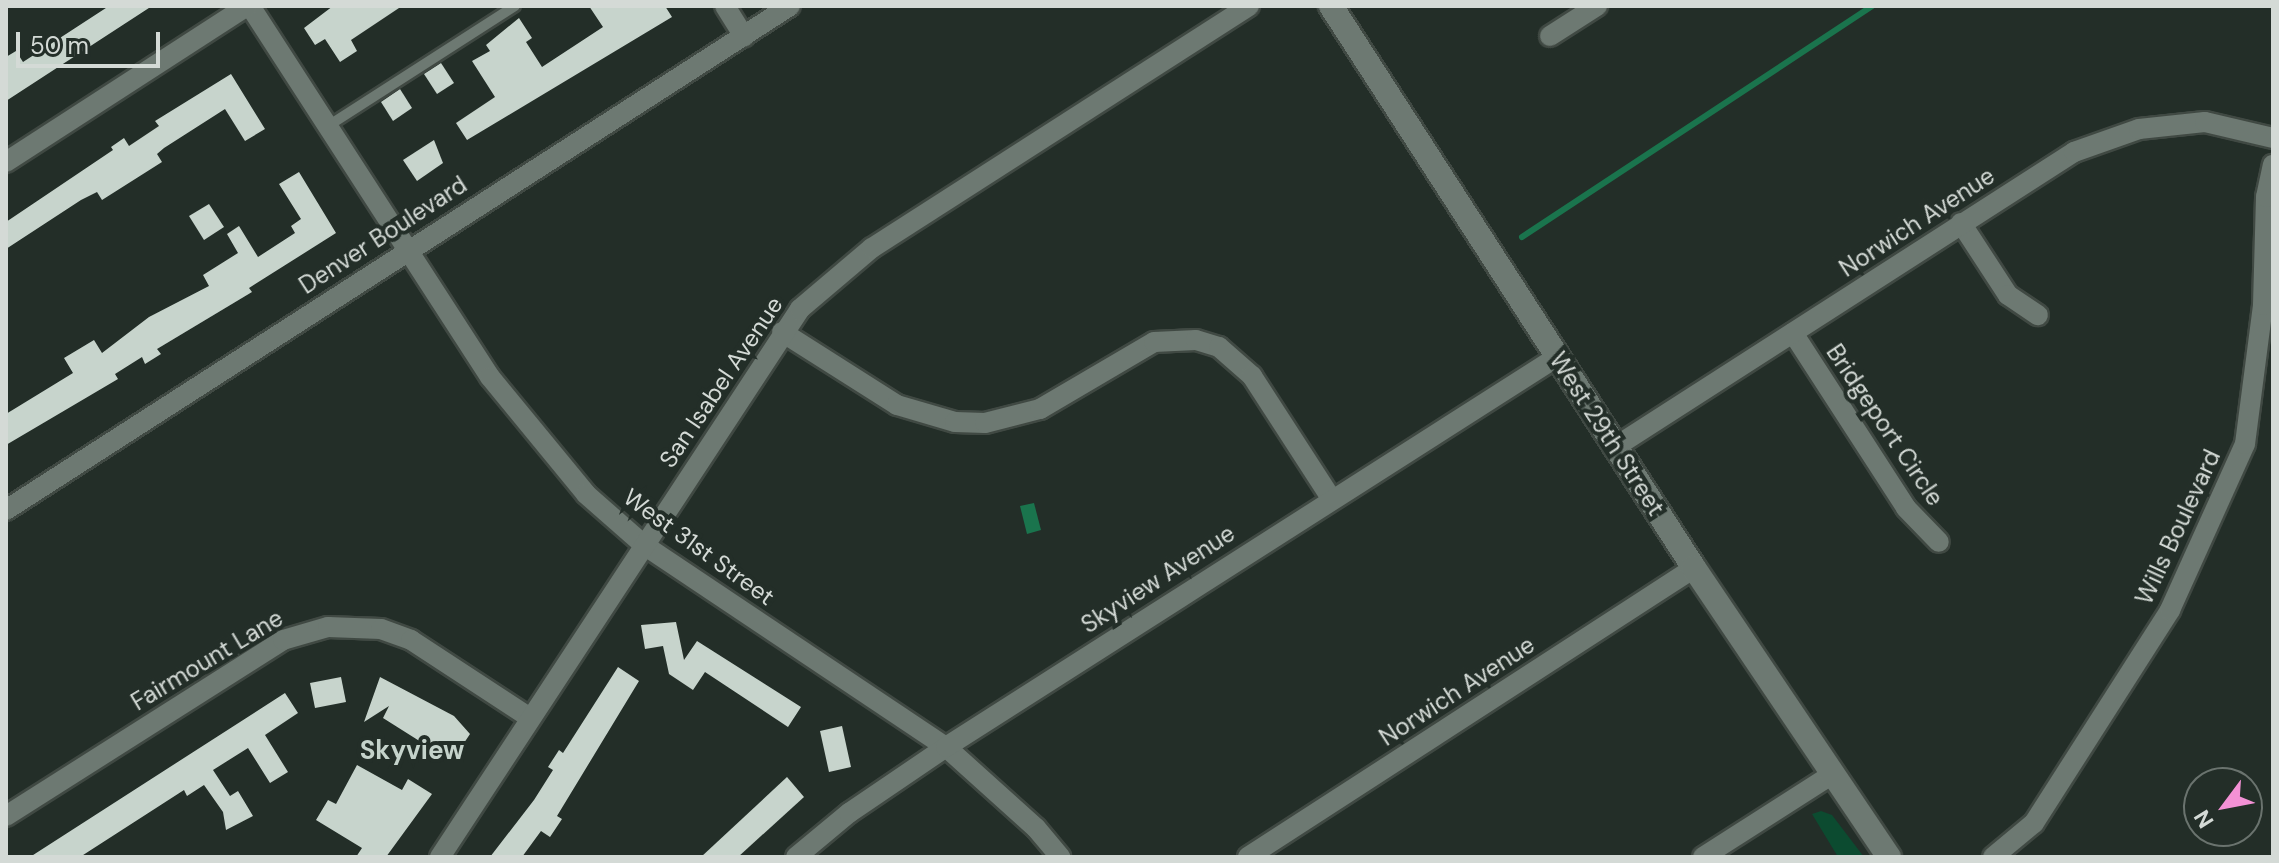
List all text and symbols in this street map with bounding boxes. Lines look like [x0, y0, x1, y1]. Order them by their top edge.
scale bar [20, 16, 164, 66]
text: 50 m [30, 30, 89, 61]
street label: Norwich Avenue [1834, 161, 2000, 283]
street label: Denver Boulevard [294, 170, 472, 300]
street label: San Isabel Avenue [653, 291, 789, 473]
street label: Bridgeport Circle [1820, 339, 1950, 511]
street label: West 29th Street [1543, 347, 1671, 521]
street label: Wills Boulevard [2130, 445, 2226, 609]
street label: West 31st Street [618, 483, 780, 611]
street label: Skyview Avenue [1076, 519, 1240, 639]
street label: Fairmount Lane [126, 603, 288, 717]
street label: Norwich Avenue [1374, 630, 1540, 752]
district label: Skyview [360, 735, 464, 767]
north arrow [2183, 767, 2263, 847]
text: N [2187, 804, 2220, 833]

